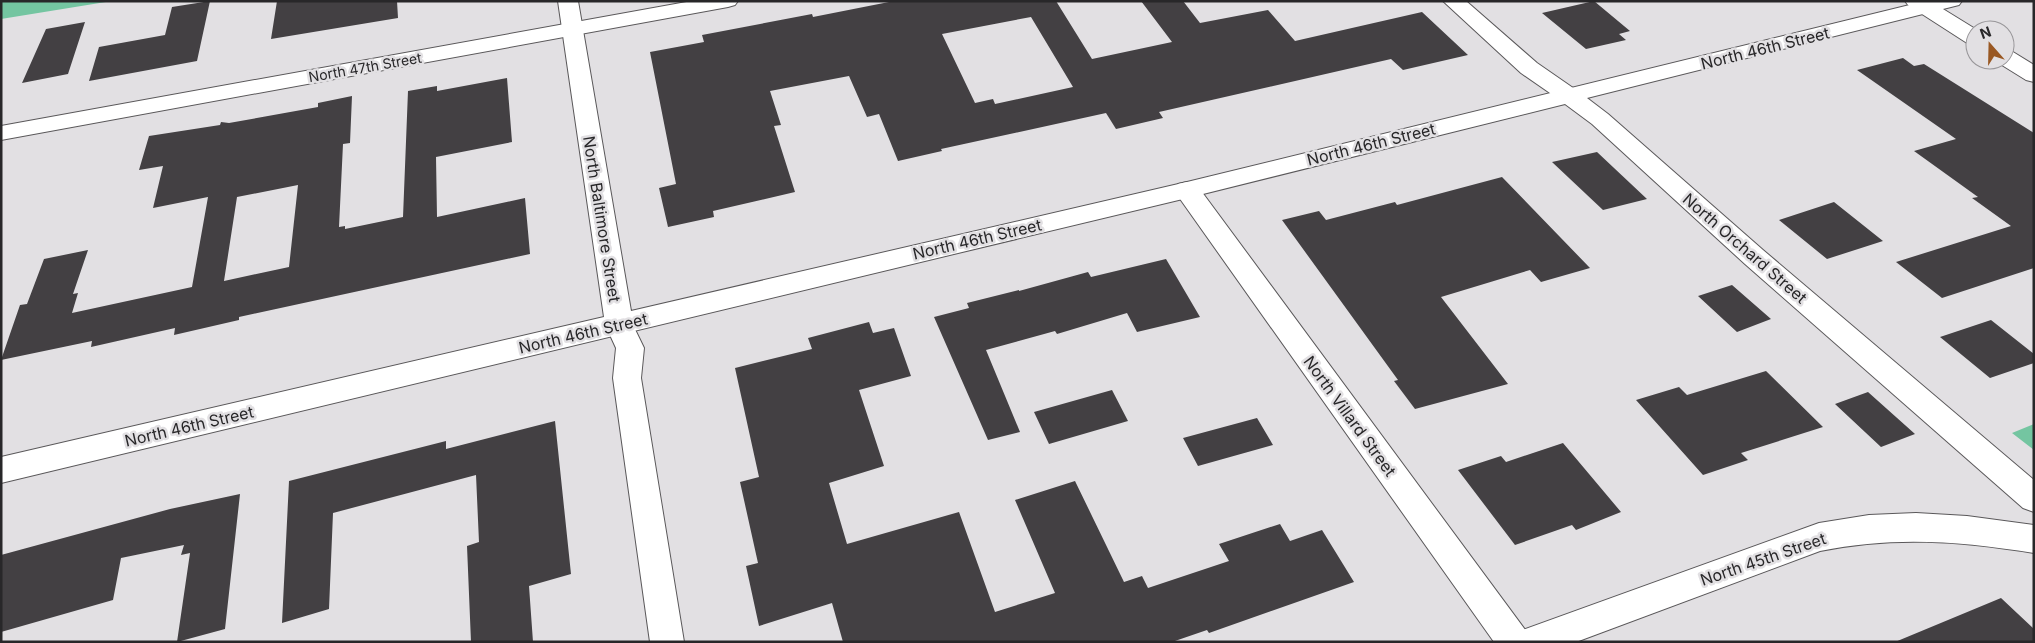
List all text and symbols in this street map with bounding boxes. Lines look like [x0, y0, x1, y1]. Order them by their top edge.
north arrow [1965, 20, 2015, 70]
street label: North 46th Street [1699, 22, 1831, 74]
text: N [1977, 23, 1993, 42]
street label: North 47th Street [307, 49, 423, 85]
street label: North 46th Street [1305, 118, 1437, 170]
street label: North Baltimore Street [579, 134, 625, 304]
street label: North Orchard Street [1679, 189, 1811, 307]
street label: North 46th Street [911, 214, 1043, 264]
street label: North 46th Street [517, 308, 649, 358]
street label: North Villard Street [1300, 352, 1400, 480]
street label: North 46th Street [123, 401, 255, 451]
street label: North 45th Street [1698, 528, 1828, 590]

